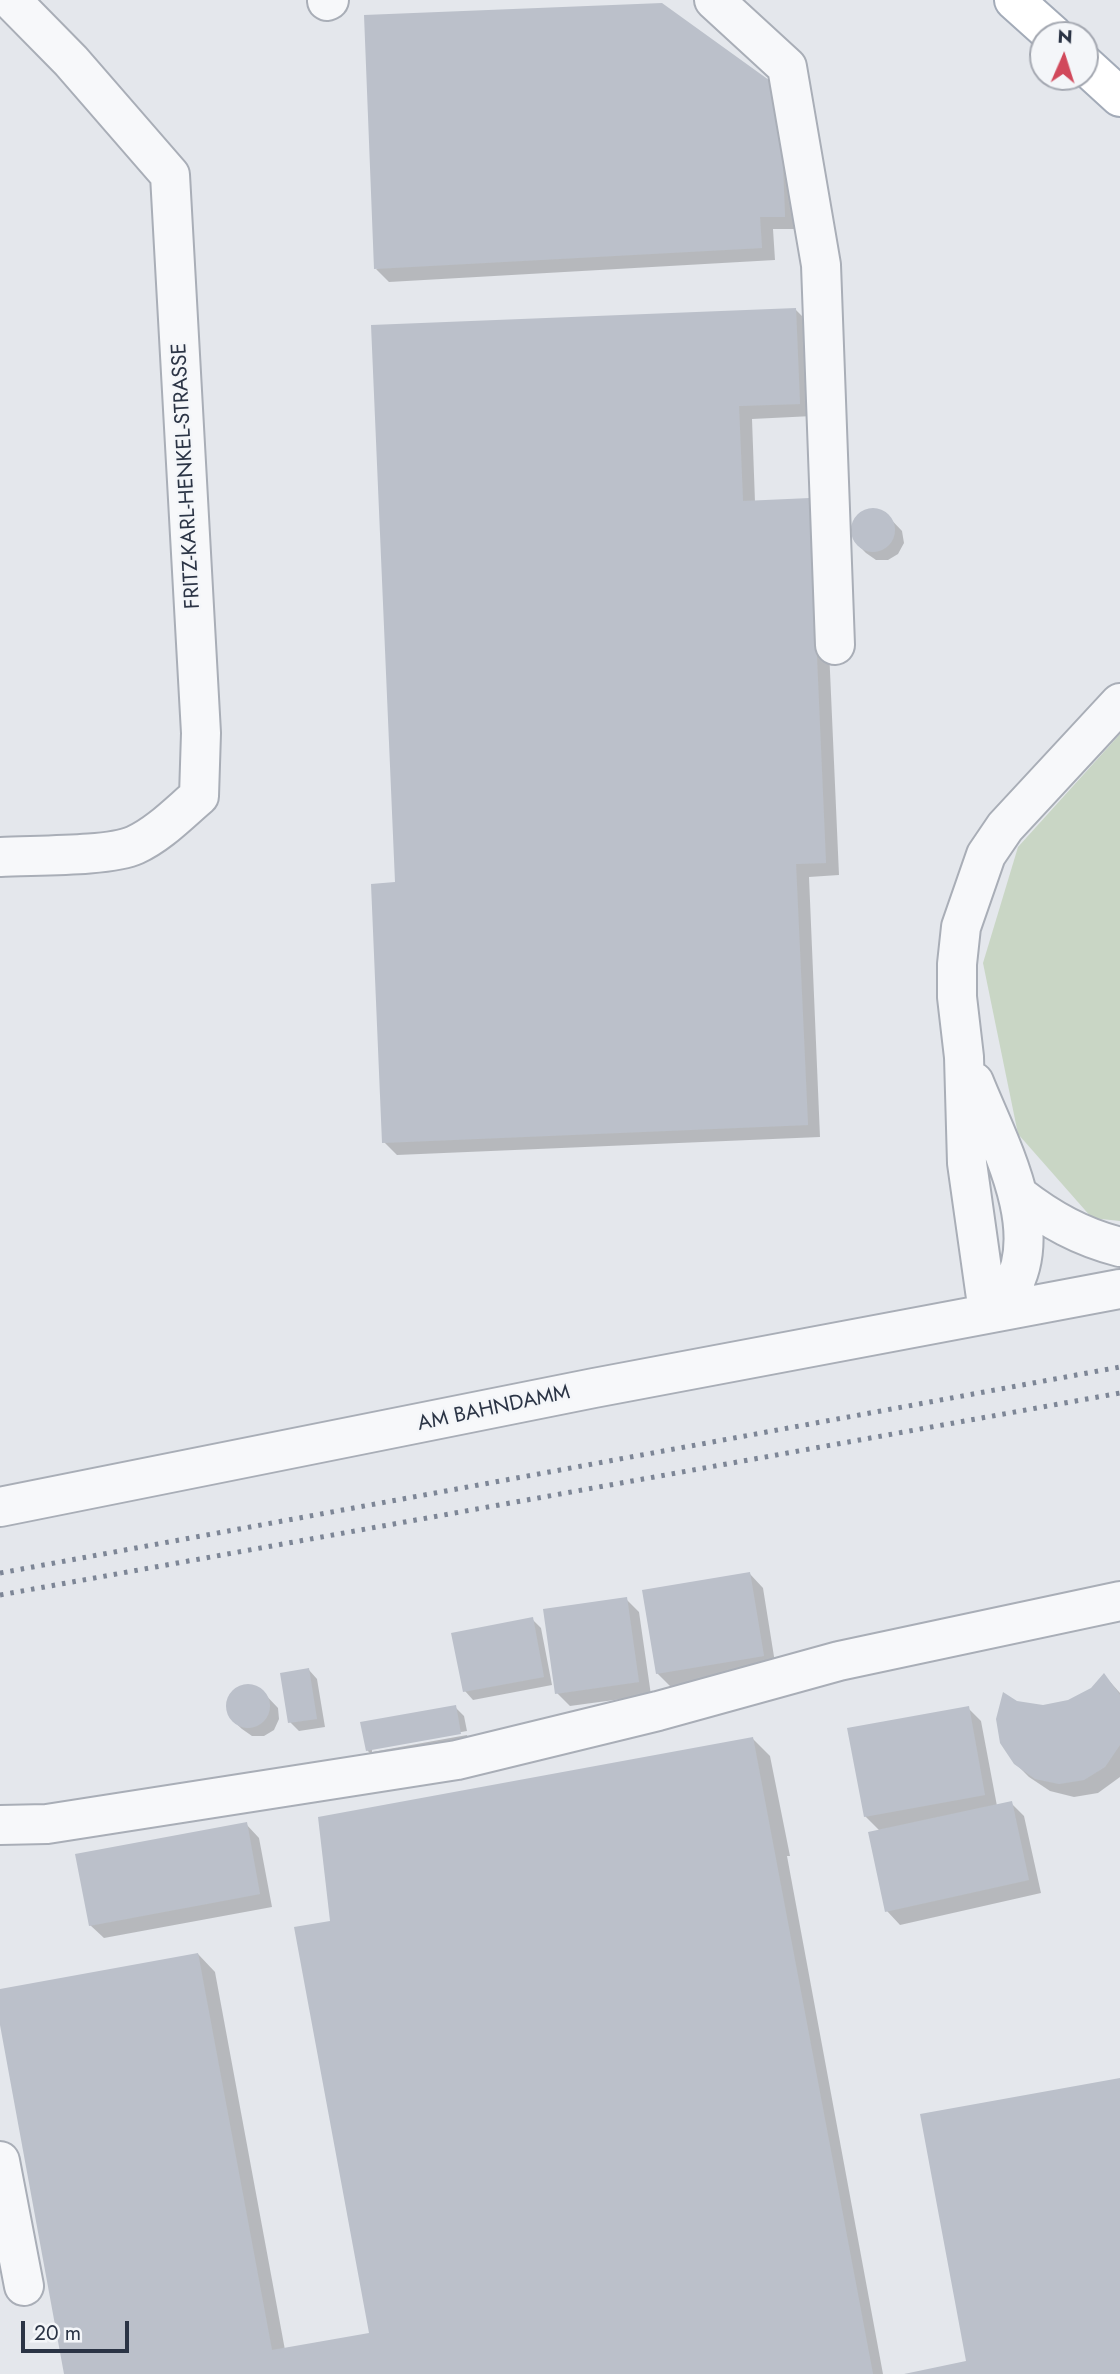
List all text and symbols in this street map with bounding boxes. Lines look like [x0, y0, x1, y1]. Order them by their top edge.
north arrow [1029, 21, 1099, 91]
text: N [1057, 23, 1073, 50]
street label: FRITZ-KARL-HENKEL-STRASSE [167, 342, 207, 610]
street label: AM BAHNDAMM [415, 1381, 573, 1437]
scale bar [24, 2308, 133, 2352]
text: 20 m [34, 2318, 81, 2348]

